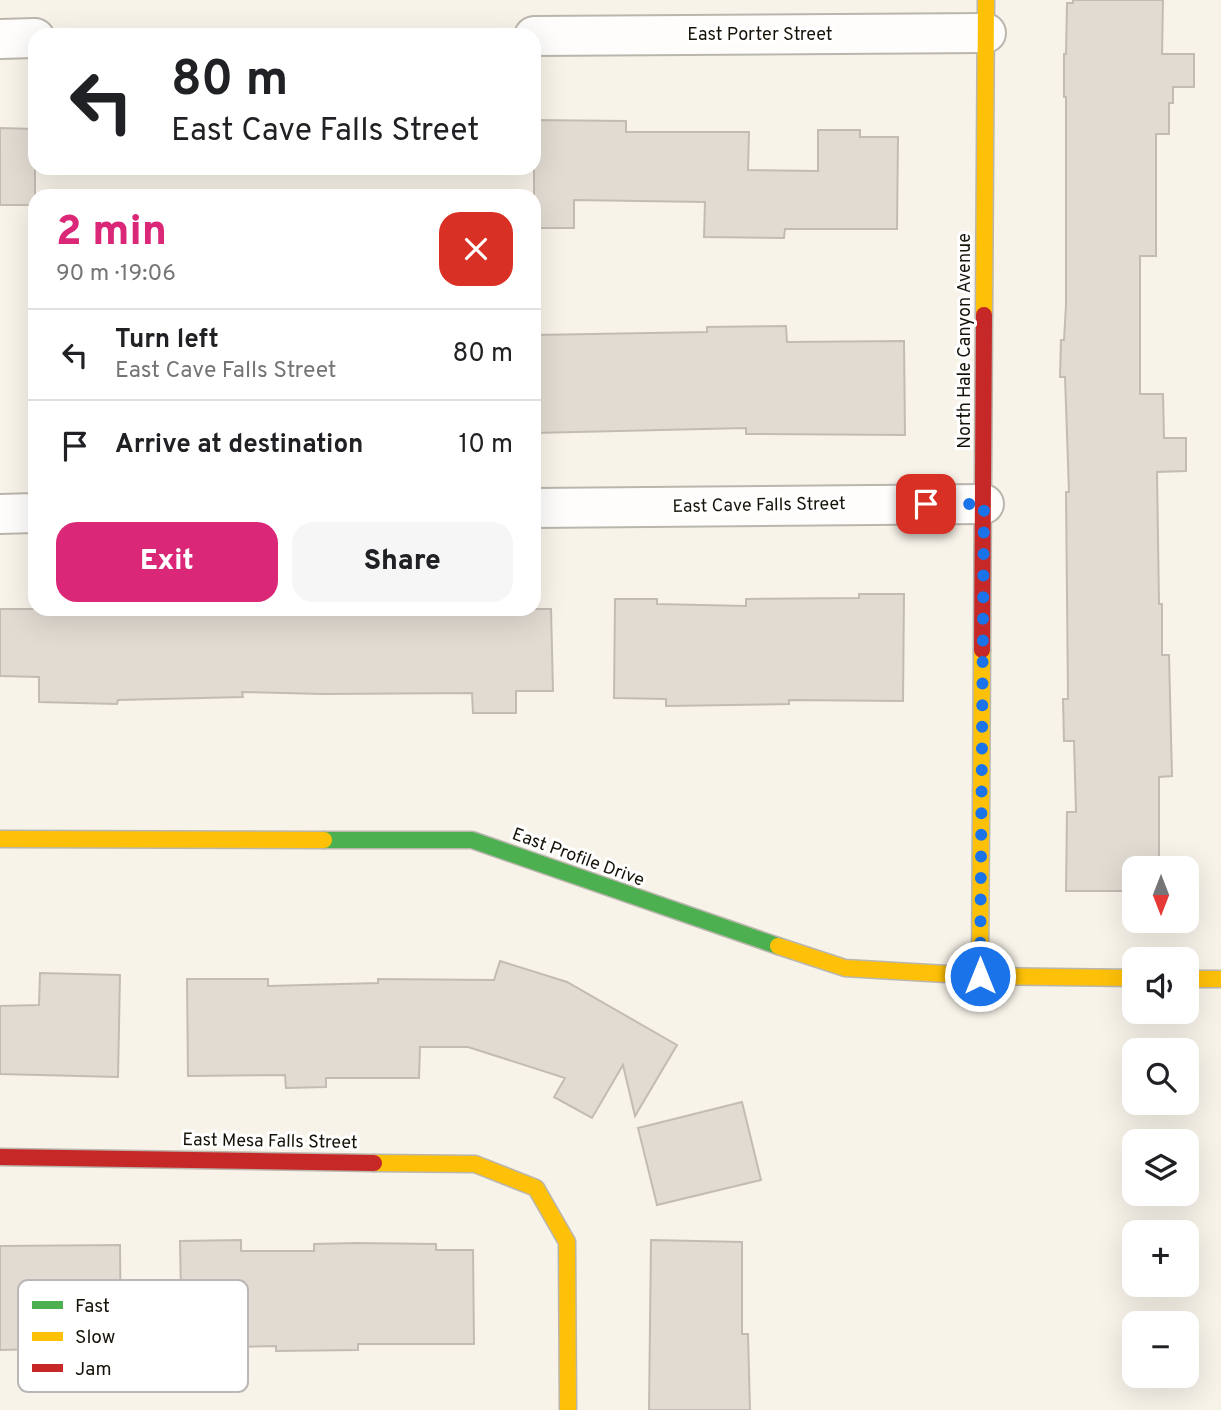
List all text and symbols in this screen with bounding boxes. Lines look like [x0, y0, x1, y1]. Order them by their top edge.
street label: East Porter Street [687, 24, 833, 47]
text: 80 m [171, 51, 288, 113]
icon: left [56, 56, 147, 147]
text: East Cave Falls Street [171, 112, 479, 152]
text: 2 min [56, 207, 167, 260]
button: close [439, 212, 513, 286]
street label: North Hale Canyon Avenue [954, 233, 977, 449]
text: 90 m · 19:06 [56, 260, 176, 289]
text: Turn left [115, 324, 219, 357]
icon: left [56, 336, 94, 374]
text: 80 m [453, 338, 513, 371]
text: East Cave Falls Street [115, 357, 337, 386]
icon: arrive [56, 427, 94, 465]
text: Arrive at destination [115, 429, 363, 462]
text: 10 m [458, 429, 513, 462]
pin [896, 474, 956, 534]
icon: arrive [907, 485, 945, 523]
street label: East Cave Falls Street [672, 493, 846, 519]
button: Exit [56, 522, 278, 602]
button: Share [292, 522, 513, 602]
street label: East Profile Drive [509, 823, 647, 893]
north arrow [1122, 856, 1199, 933]
map controls [1122, 856, 1199, 1388]
position arrow [943, 939, 1017, 1013]
button: sound [1122, 947, 1199, 1024]
button: search [1122, 1038, 1199, 1115]
street label: East Mesa Falls Street [182, 1129, 358, 1155]
button: layers [1122, 1129, 1199, 1206]
button: + [1122, 1220, 1199, 1297]
legend [18, 1280, 248, 1392]
text: Fast [75, 1295, 110, 1319]
button: − [1122, 1311, 1199, 1388]
text: Slow [75, 1326, 115, 1350]
text: Jam [75, 1358, 112, 1382]

